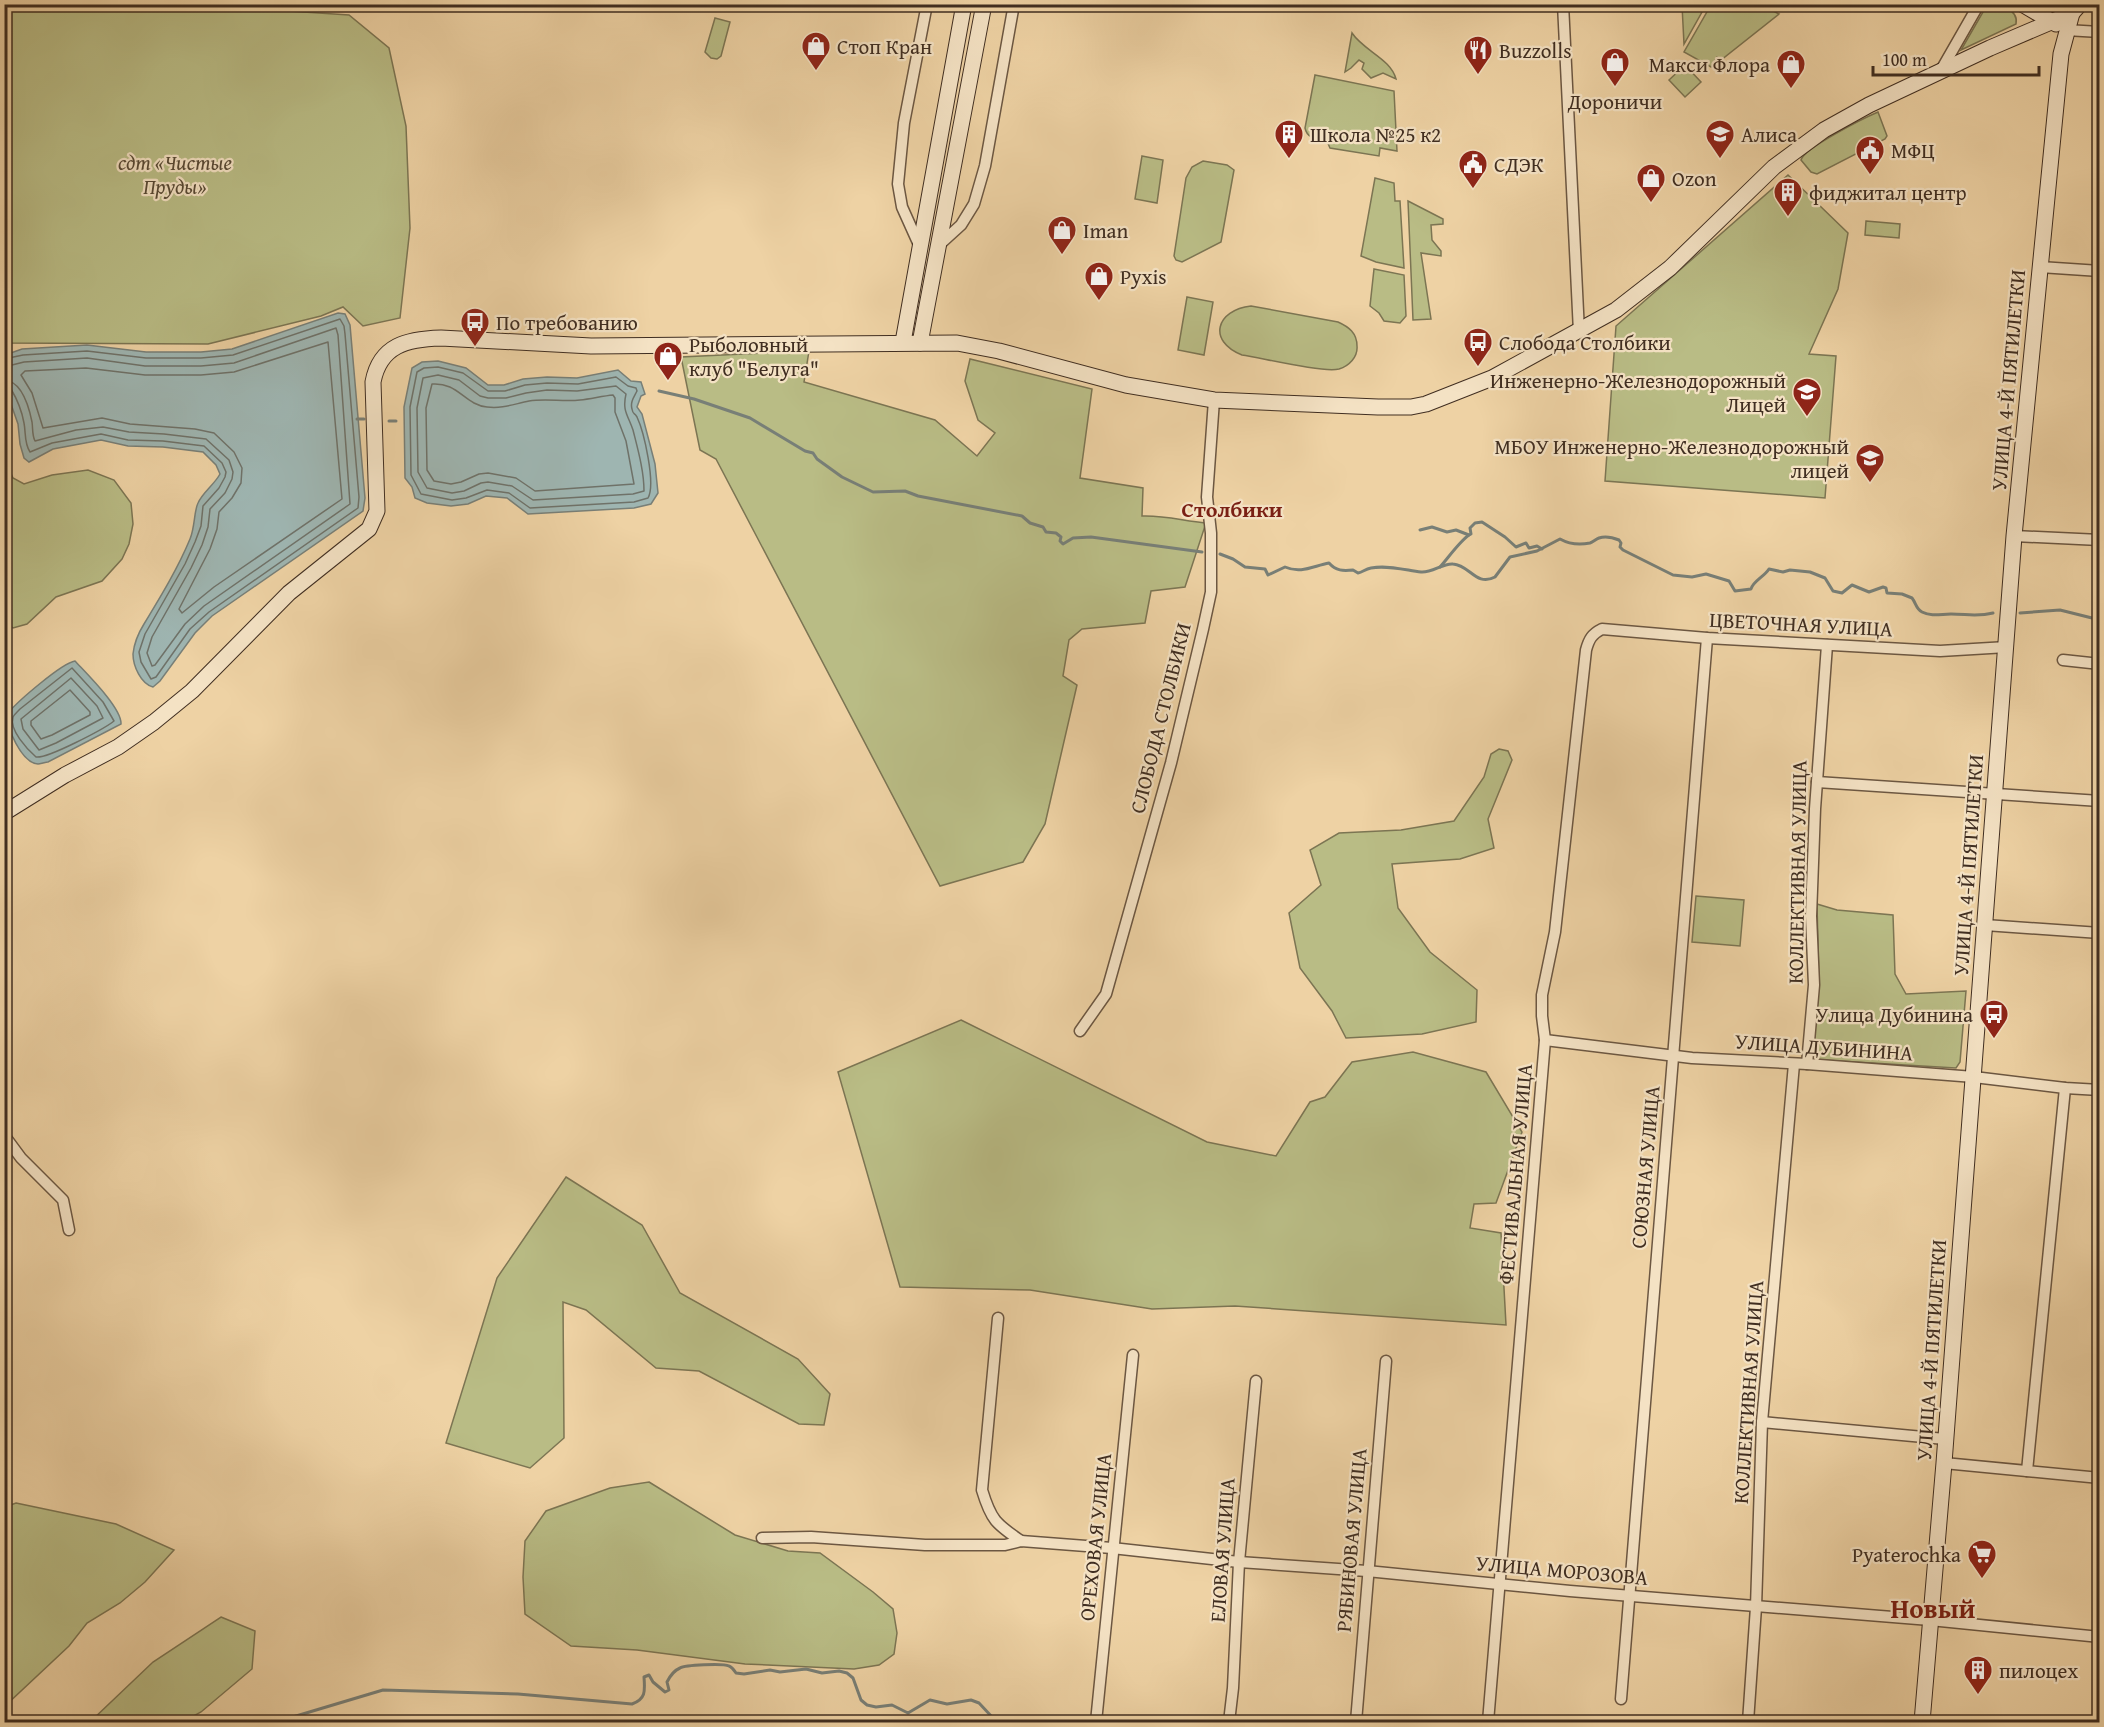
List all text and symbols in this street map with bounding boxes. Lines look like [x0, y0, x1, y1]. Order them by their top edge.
shop icon: Стоп Кран [800, 30, 832, 72]
place label: Стоп Кран [837, 31, 932, 62]
restaurant icon: Buzzolls [1462, 34, 1494, 76]
place label: Buzzolls [1499, 35, 1572, 66]
scale bar [1873, 39, 2040, 77]
shop icon: Дороничи [1599, 46, 1631, 88]
text: 100 m [1882, 46, 1927, 73]
shop icon: Макси Флора [1775, 48, 1807, 90]
place label: Макси Флора [1649, 49, 1770, 80]
place label: Дороничи [1567, 86, 1662, 117]
building icon: Школа №25 к2 [1273, 118, 1305, 160]
school or university icon: Алиса [1704, 118, 1736, 160]
place label: Школа №25 к2 [1310, 119, 1441, 150]
place label: Алиса [1741, 119, 1797, 150]
public building icon: МФЦ [1854, 134, 1886, 176]
place label: МФЦ [1891, 135, 1935, 166]
park label: сдт «Чистые Пруды» [118, 147, 232, 202]
public building icon: СДЭК [1457, 148, 1489, 190]
place label: СДЭК [1494, 149, 1544, 180]
shop icon: Ozon [1635, 162, 1667, 204]
place label: Ozon [1672, 163, 1717, 194]
building icon: фиджитал центр [1772, 176, 1804, 218]
place label: фиджитал центр [1809, 177, 1967, 208]
shop icon: Iman [1046, 214, 1078, 256]
place label: Iman [1083, 215, 1129, 246]
shop icon: Pyxis [1083, 260, 1115, 302]
place label: Pyxis [1120, 261, 1167, 292]
street label: УЛИЦА 4-Й ПЯТИЛЕТКИ [1983, 268, 2033, 492]
bus stop icon: По требованию [459, 306, 491, 348]
place label: По требованию [496, 307, 638, 338]
bus stop icon: Слобода Столбики [1462, 326, 1494, 368]
place label: Слобода Столбики [1499, 327, 1671, 358]
place label: Рыболовный клуб "Белуга" [689, 329, 819, 384]
shop icon: Рыболовный клуб "Белуга" [652, 340, 684, 382]
place label: Инженерно-Железнодорожный Лицей [1490, 365, 1786, 420]
school or university icon: Инженерно-Железнодорожный Лицей [1791, 376, 1823, 418]
place label: МБОУ Инженерно-Железнодорожный лицей [1495, 431, 1849, 486]
school or university icon: МБОУ Инженерно-Железнодорожный лицей [1854, 442, 1886, 484]
district label: Столбики [1181, 493, 1283, 525]
street label: ЦВЕТОЧНАЯ УЛИЦА [1709, 604, 1894, 644]
street label: СЛОБОДА СТОЛБИКИ [1121, 619, 1199, 817]
street label: УЛИЦА 4-Й ПЯТИЛЕТКИ [1945, 753, 1991, 977]
street label: КОЛЛЕКТИВНАЯ УЛИЦА [1780, 760, 1814, 984]
bus stop icon: Улица Дубинина [1978, 998, 2010, 1040]
place label: Улица Дубинина [1815, 999, 1973, 1030]
street label: УЛИЦА ДУБИНИНА [1734, 1025, 1914, 1069]
street label: ФЕСТИВАЛЬНАЯ УЛИЦА [1490, 1062, 1540, 1286]
street label: СОЮЗНАЯ УЛИЦА [1622, 1084, 1668, 1250]
street label: УЛИЦА 4-Й ПЯТИЛЕТКИ [1908, 1238, 1954, 1462]
street label: КОЛЛЕКТИВНАЯ УЛИЦА [1725, 1279, 1771, 1505]
street label: РЯБИНОВАЯ УЛИЦА [1328, 1446, 1375, 1633]
street label: ОРЕХОВАЯ УЛИЦА [1071, 1451, 1119, 1622]
street label: ЕЛОВАЯ УЛИЦА [1201, 1476, 1243, 1623]
supermarket icon: Pyaterochka [1966, 1538, 1998, 1580]
place label: Pyaterochka [1852, 1539, 1961, 1570]
street label: УЛИЦА МОРОЗОВА [1475, 1547, 1650, 1593]
district label: Новый [1890, 1588, 1976, 1628]
building icon: пилоцех [1962, 1654, 1994, 1696]
place label: пилоцех [1999, 1655, 2078, 1686]

